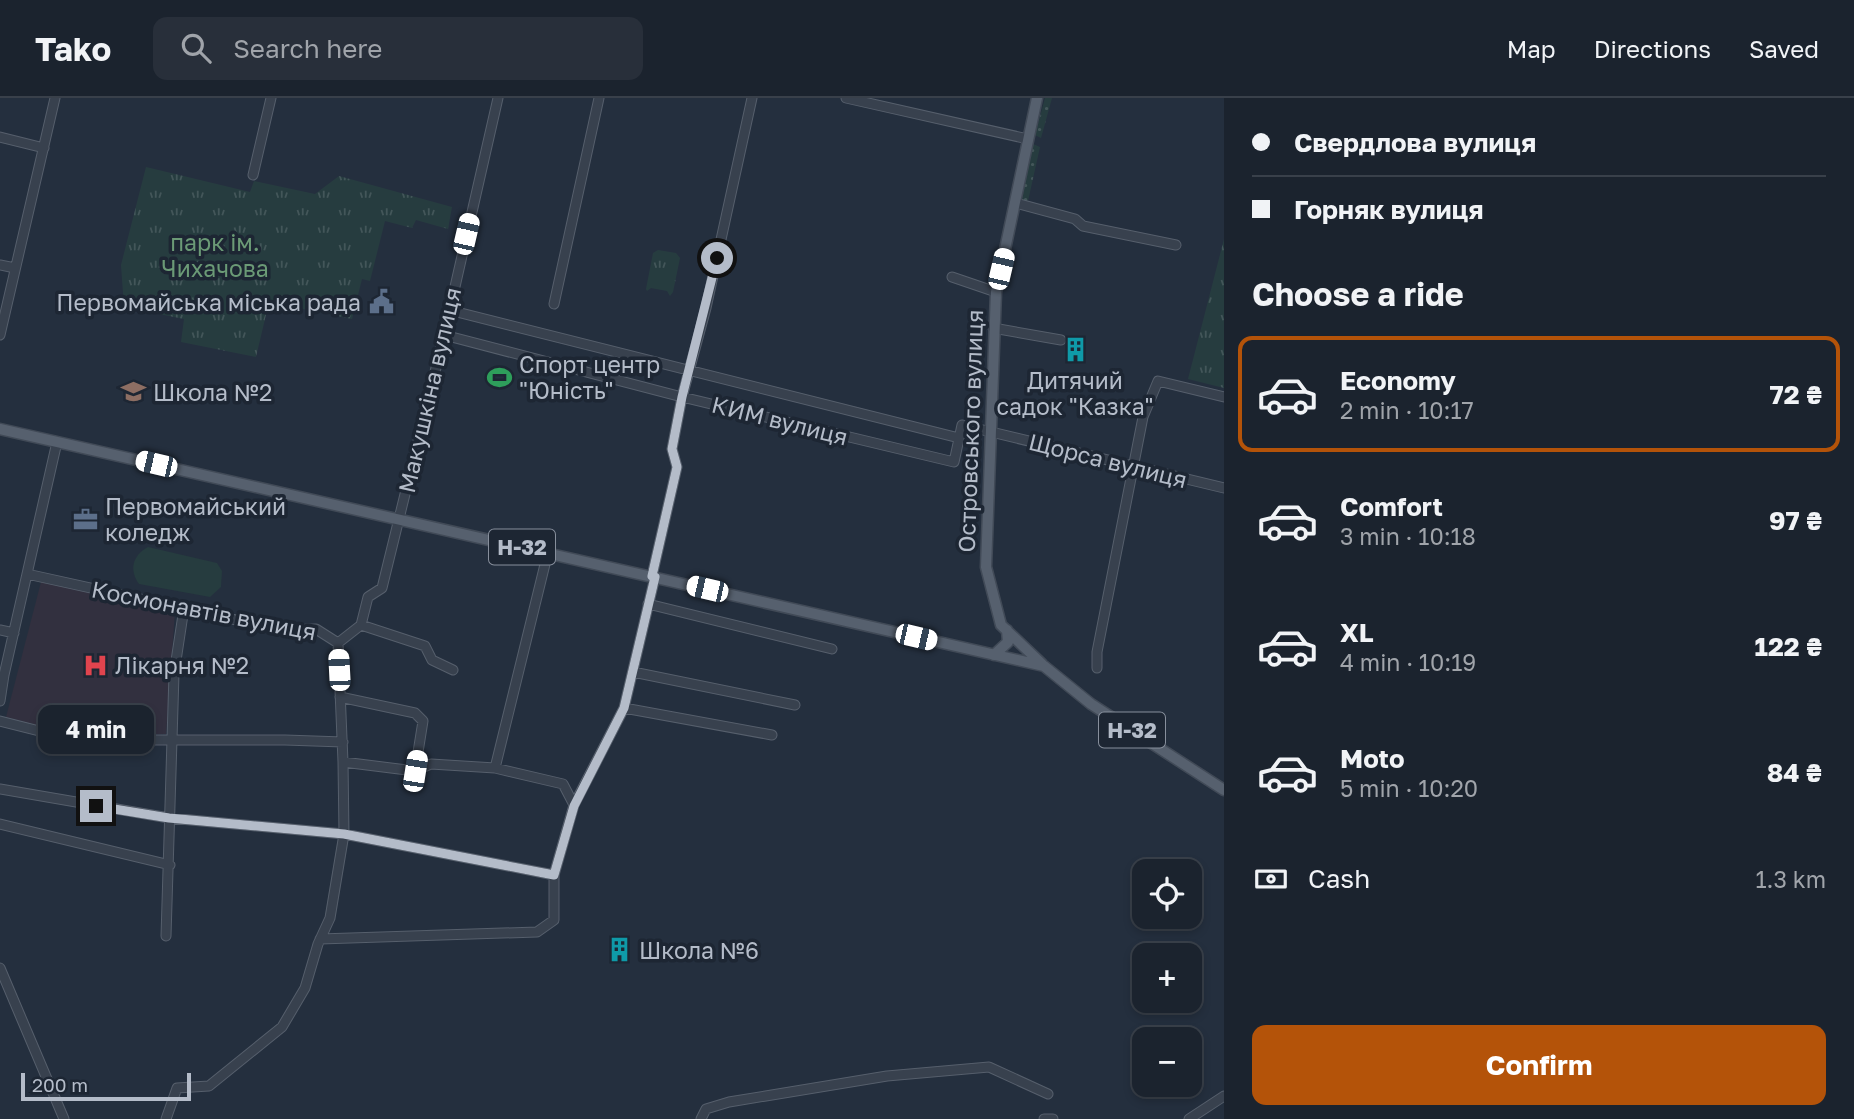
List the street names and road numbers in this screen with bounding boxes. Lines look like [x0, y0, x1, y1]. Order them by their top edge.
street label: Макушкіна вулиця [392, 285, 466, 495]
street label: Островського вулиця [952, 309, 988, 553]
street label: КИМ вулиця [709, 390, 851, 450]
street label: Щорса вулиця [1026, 427, 1190, 493]
road number: Н-32 [489, 530, 555, 564]
street label: Космонавтів вулиця [89, 574, 319, 646]
road number: Н-32 [1099, 712, 1165, 748]

